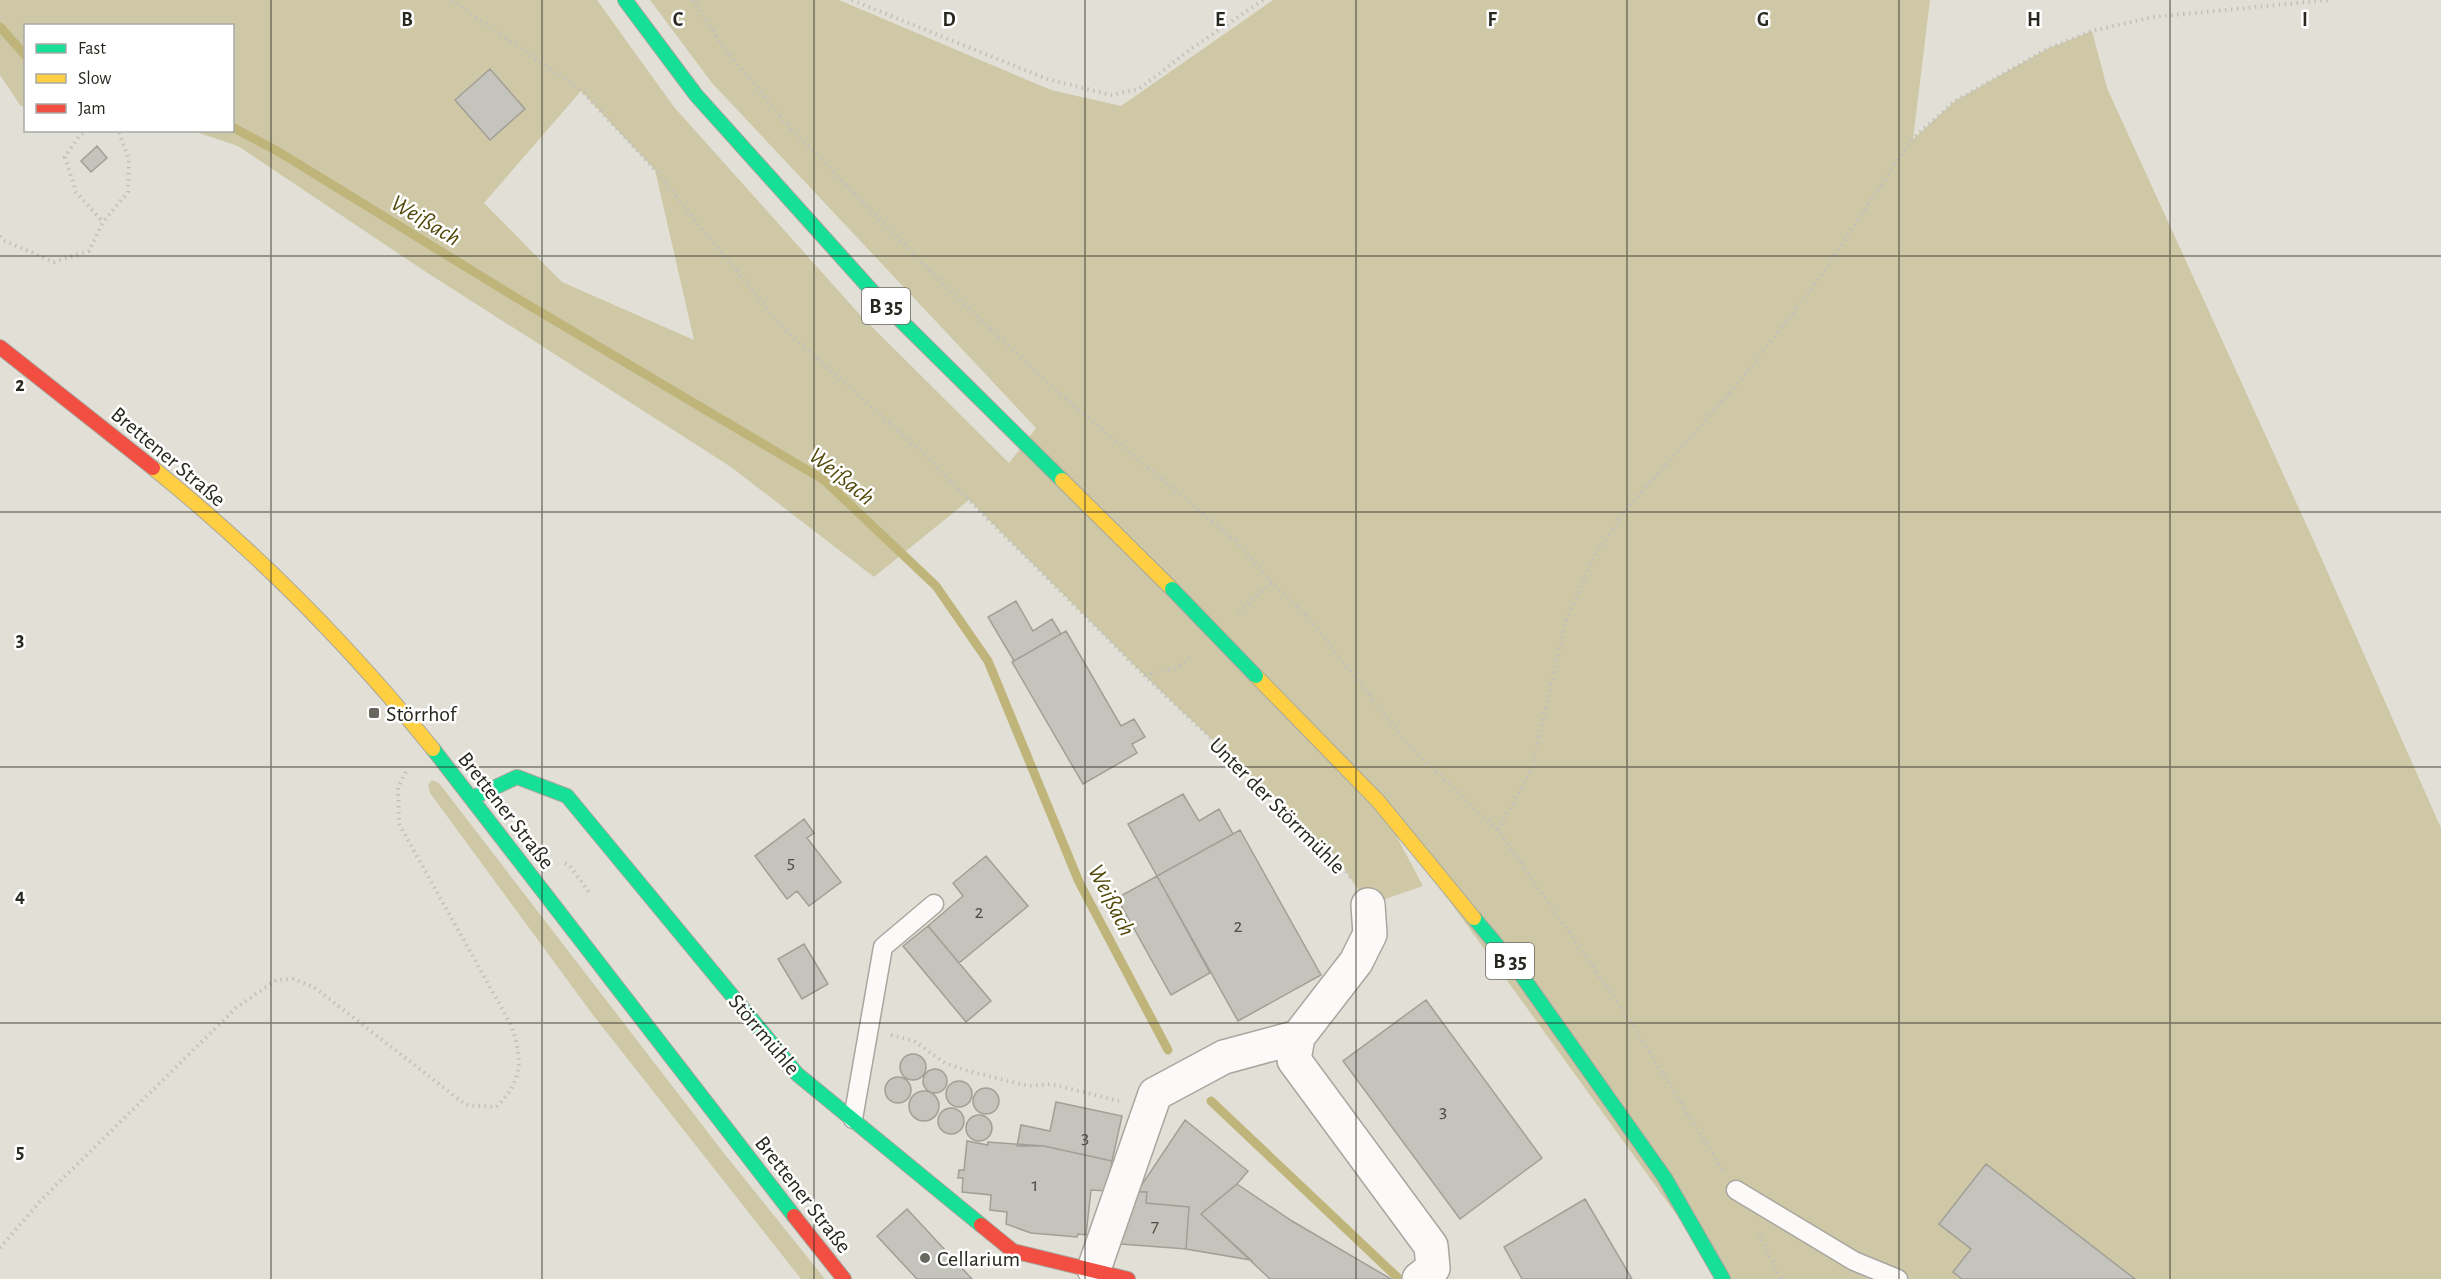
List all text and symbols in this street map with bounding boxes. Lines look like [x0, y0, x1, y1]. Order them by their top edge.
text: B [401, 10, 413, 30]
text: C [673, 10, 684, 30]
text: D [942, 10, 956, 30]
text: E [1215, 10, 1225, 30]
text: F [1487, 10, 1497, 30]
text: G [1757, 10, 1769, 30]
text: H [2027, 10, 2041, 30]
text: I [2302, 10, 2308, 30]
legend [24, 24, 234, 132]
text: Fast [78, 40, 106, 58]
text: Slow [78, 70, 111, 88]
text: Jam [78, 100, 106, 118]
water label: Weißach [387, 191, 464, 251]
road number: B 35 [862, 288, 910, 324]
text: 2 [15, 375, 25, 395]
street label: Brettener Straße [107, 403, 230, 511]
water label: Weißach [804, 443, 879, 510]
text: 3 [16, 630, 24, 650]
place label: Störrhof [386, 703, 458, 725]
marker: Störrhof [367, 706, 381, 720]
street label: Unter der Störrmühle [1205, 733, 1350, 878]
street label: Brettener Straße [454, 748, 559, 873]
house number: 5 [787, 852, 795, 872]
water label: Weißach [1083, 861, 1139, 940]
text: 4 [15, 886, 25, 906]
house number: 2 [974, 902, 984, 922]
house number: 2 [1233, 916, 1243, 936]
road number: B 35 [1486, 943, 1534, 979]
street label: Störrmühle [724, 990, 804, 1079]
house number: 3 [1439, 1101, 1447, 1121]
house number: 3 [1081, 1127, 1089, 1147]
street label: Brettener Straße [751, 1132, 856, 1257]
text: 5 [16, 1142, 24, 1162]
house number: 1 [1032, 1175, 1038, 1195]
house number: 7 [1151, 1216, 1159, 1236]
place label: Cellarium [937, 1248, 1020, 1270]
marker: Cellarium [918, 1251, 932, 1265]

